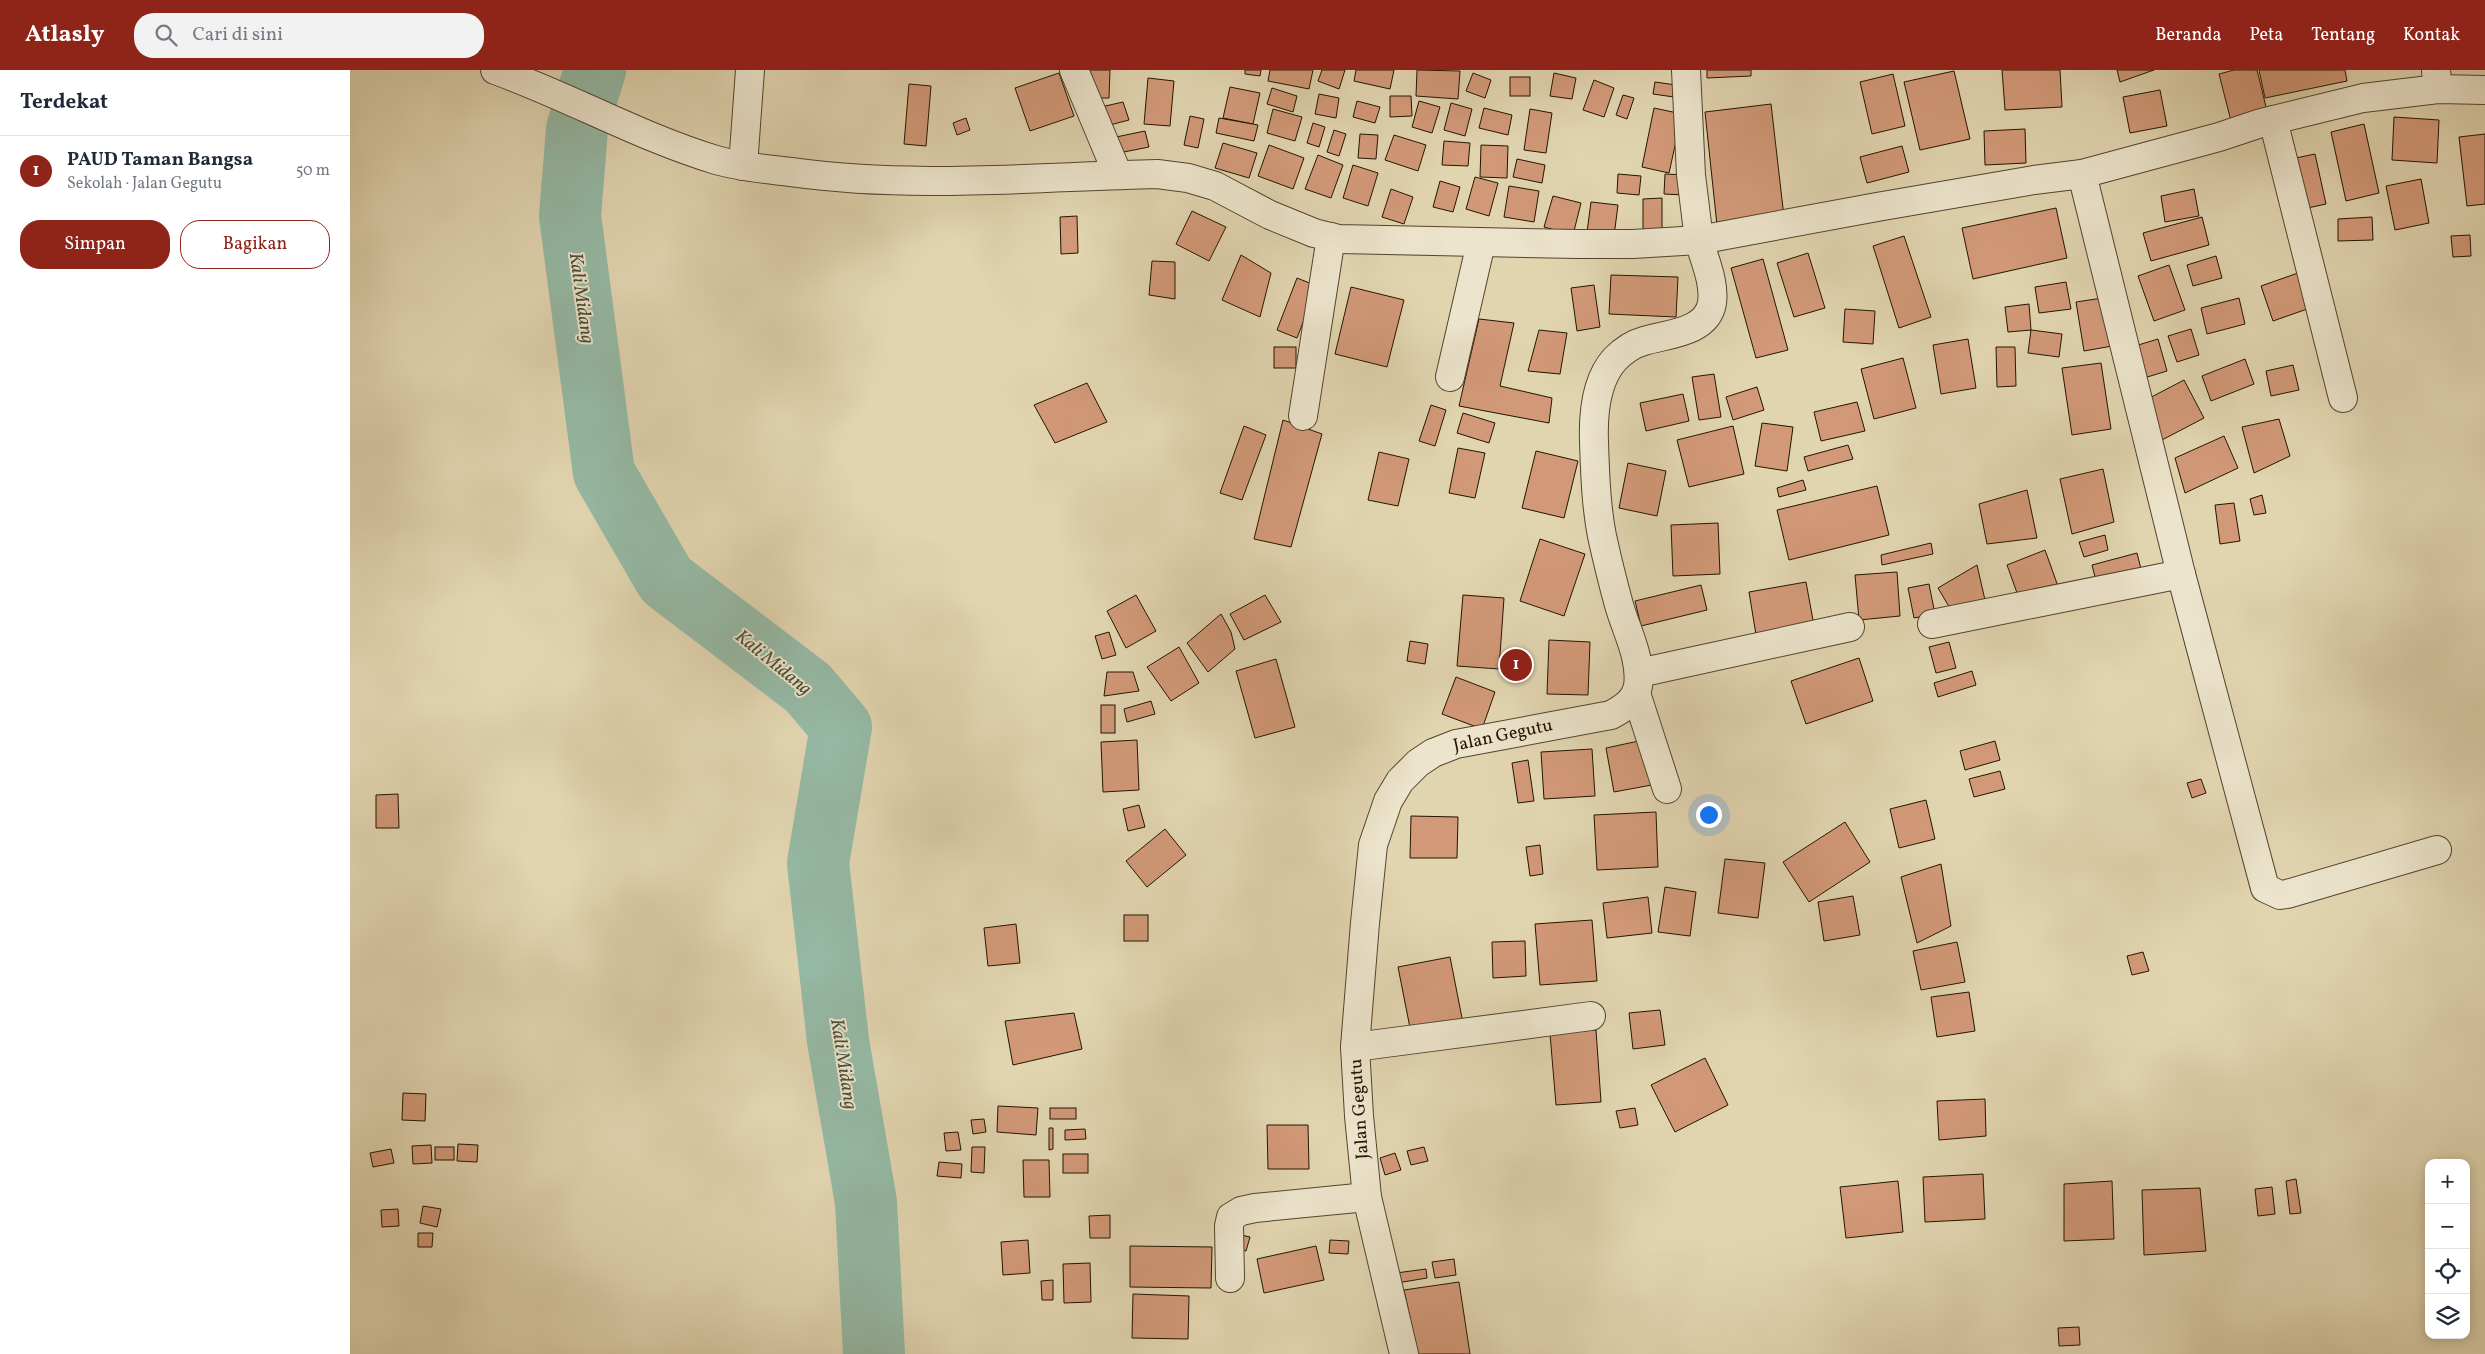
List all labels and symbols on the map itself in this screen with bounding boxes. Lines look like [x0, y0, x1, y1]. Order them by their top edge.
water label: Kali Midang [562, 251, 600, 345]
water label: Kali Midang [729, 624, 817, 702]
pin: 1 [1500, 646, 1532, 684]
street label: Jalan Gegutu [1451, 713, 1555, 759]
your location [1696, 802, 1722, 828]
water label: Kali Midang [823, 1017, 863, 1111]
street label: Jalan Gegutu [1344, 1058, 1376, 1160]

